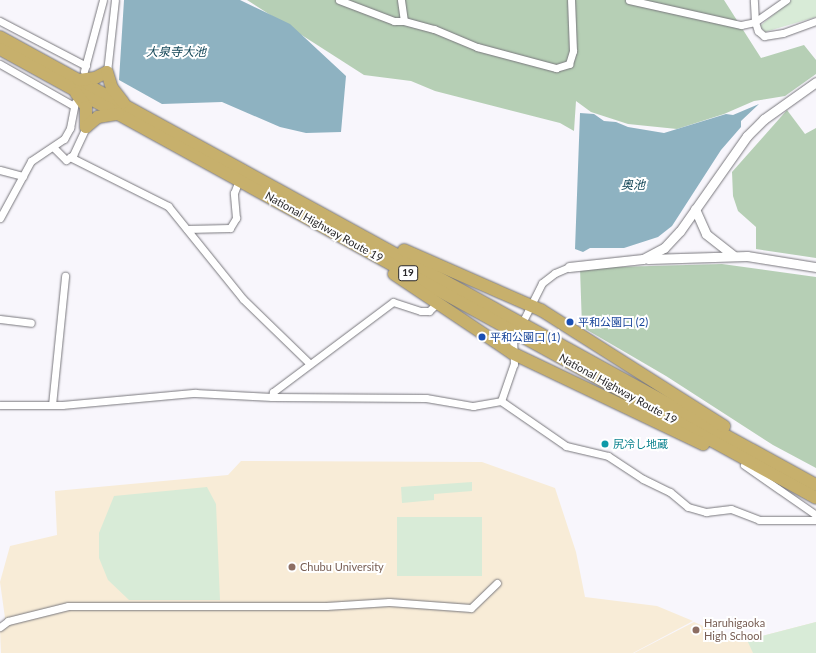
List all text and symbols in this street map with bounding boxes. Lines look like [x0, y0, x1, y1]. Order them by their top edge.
water label: 大泉寺大池 [146, 45, 206, 59]
water label: 奥池 [621, 178, 645, 192]
street label: National Highway Route 19 [263, 189, 385, 265]
road number: 19 [398, 265, 418, 281]
place label: 平和公園口 (2) [578, 315, 648, 329]
marker: 平和公園口 (2) [565, 317, 575, 327]
place label: 平和公園口 (1) [490, 330, 560, 344]
marker: 平和公園口 (1) [477, 332, 487, 342]
street label: National Highway Route 19 [557, 351, 679, 427]
place label: 尻冷し地蔵 [613, 437, 668, 451]
marker: 尻冷し地蔵 [600, 439, 610, 449]
place label: Chubu University [300, 560, 384, 574]
marker: Chubu University [287, 562, 297, 572]
place label: Haruhigaoka High School [704, 617, 765, 643]
marker: Haruhigaoka High School [691, 625, 701, 635]

